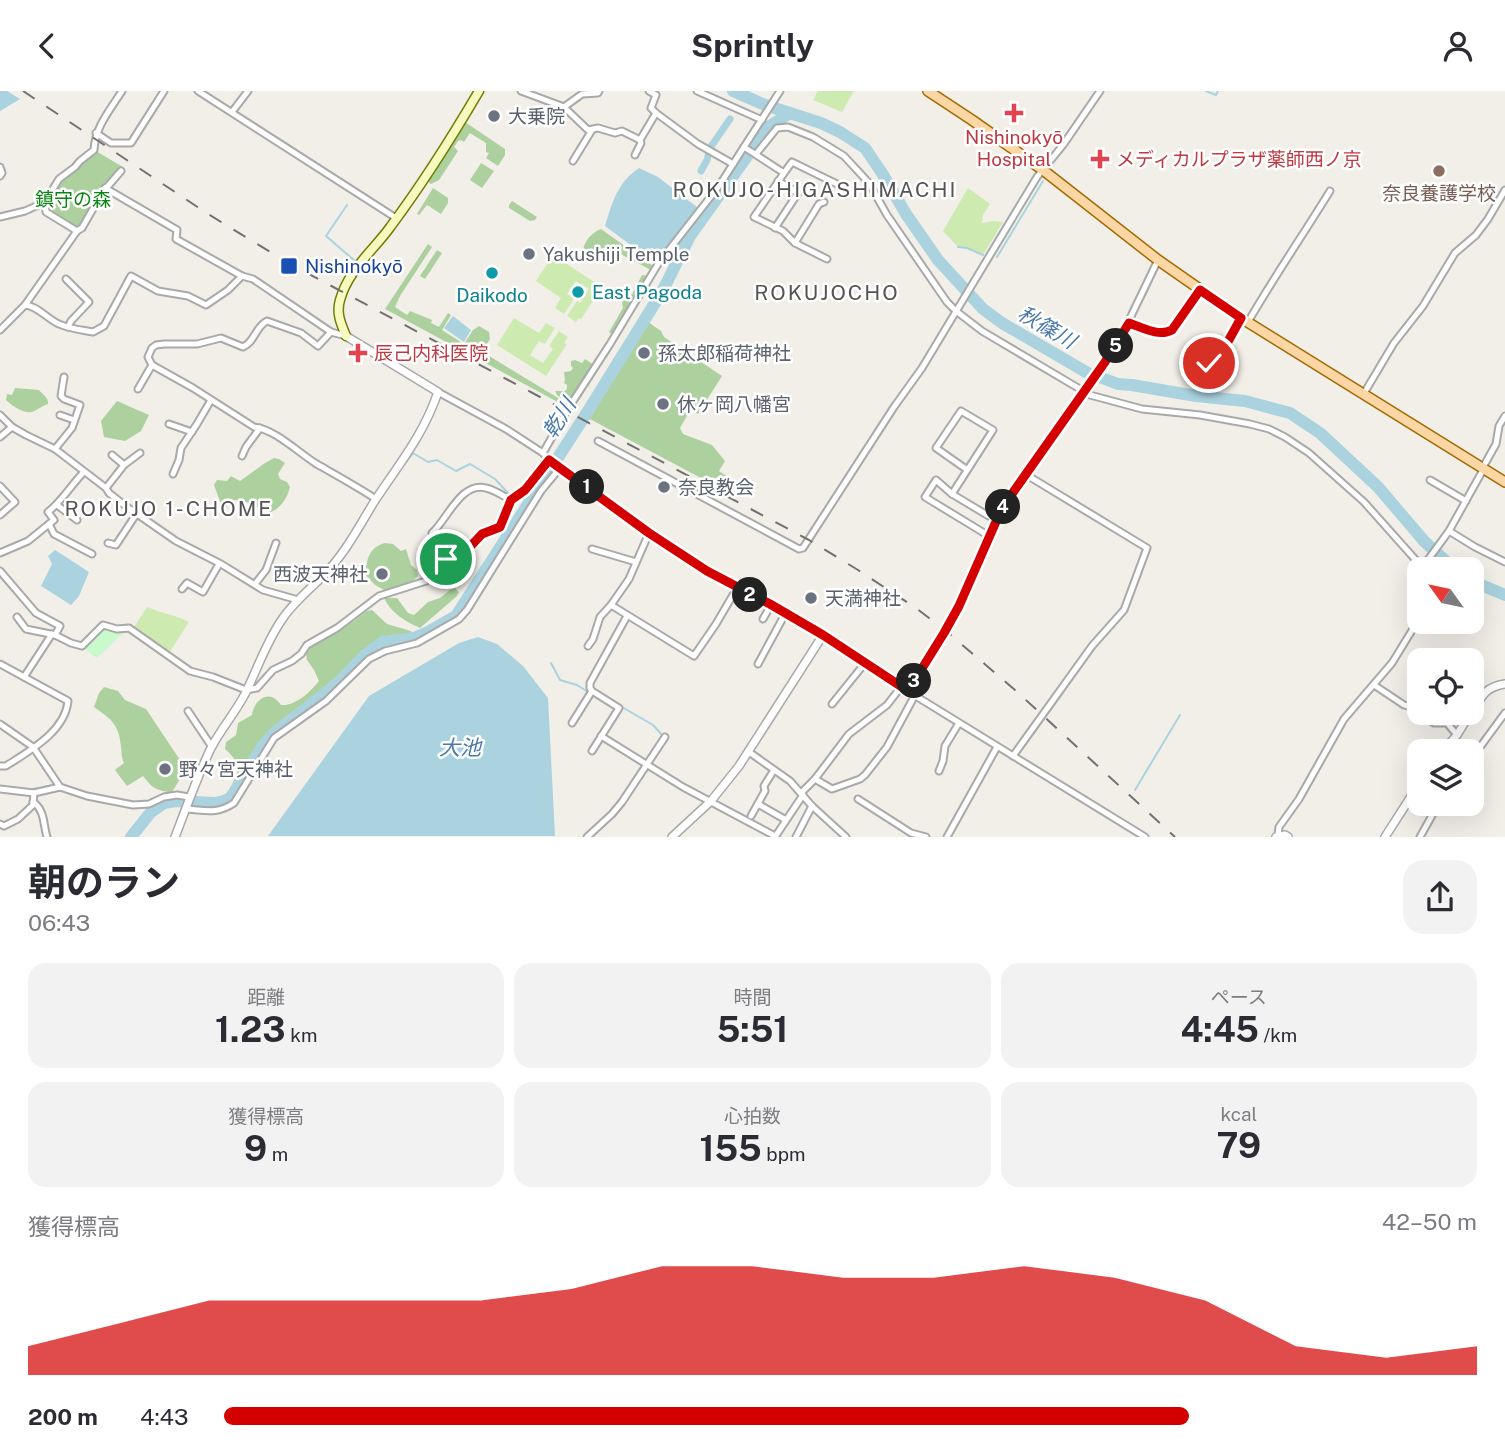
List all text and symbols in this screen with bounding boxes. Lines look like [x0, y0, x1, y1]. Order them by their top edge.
icon: back [28, 27, 66, 65]
text: Sprintly [691, 27, 814, 64]
icon: person [1439, 27, 1477, 65]
marker: Nishinokyō Hospital [1004, 103, 1024, 123]
place label: 大乗院 [508, 105, 565, 127]
marker: 大乗院 [486, 108, 502, 124]
place label: Nishinokyō Hospital [965, 126, 1063, 170]
place label: メディカルプラザ薬師西ノ京 [1116, 148, 1362, 170]
marker: メディカルプラザ薬師西ノ京 [1090, 149, 1110, 169]
marker: 奈良養護学校 [1431, 163, 1447, 179]
district label: ROKUJO-HIGASHIMACHI [673, 177, 957, 202]
place label: 奈良養護学校 [1382, 182, 1496, 204]
park label: 鎮守の森 [35, 188, 111, 210]
place label: Yakushiji Temple [543, 243, 690, 265]
marker: Yakushiji Temple [521, 246, 537, 262]
place label: Nishinokyō [305, 255, 403, 277]
marker: Nishinokyō [279, 256, 299, 276]
marker: Daikodo [484, 265, 500, 281]
district label: ROKUJOCHO [754, 280, 900, 305]
place label: East Pagoda [592, 281, 702, 303]
place label: Daikodo [456, 284, 528, 306]
marker: East Pagoda [570, 284, 586, 300]
water label: 秋篠川 [1013, 300, 1082, 355]
pin: 5 [1098, 329, 1134, 363]
pin [1179, 333, 1239, 393]
text: 5 [1109, 334, 1122, 356]
place label: 辰己内科医院 [374, 342, 488, 364]
place label: 孫太郎稲荷神社 [658, 342, 791, 364]
marker: 辰己内科医院 [348, 343, 368, 363]
icon: check [1190, 344, 1228, 382]
marker: 孫太郎稲荷神社 [636, 345, 652, 361]
water label: 乾川 [537, 392, 582, 442]
place label: 休ヶ岡八幡宮 [677, 393, 791, 415]
marker: 休ヶ岡八幡宮 [655, 396, 671, 412]
pin: 1 [570, 469, 604, 505]
text: 1 [582, 475, 591, 497]
place label: 奈良教会 [678, 476, 754, 498]
marker: 奈良教会 [656, 479, 672, 495]
pin: 4 [986, 489, 1020, 525]
text: 4 [996, 495, 1009, 517]
district label: ROKUJO 1-CHOME [65, 496, 273, 521]
pin [416, 529, 476, 589]
icon: arrive [427, 540, 465, 578]
north arrow [1407, 557, 1484, 633]
map controls [1407, 557, 1484, 816]
place label: 西波天神社 [273, 563, 368, 585]
marker: 西波天神社 [374, 566, 390, 582]
pin: 2 [732, 577, 768, 613]
text: 2 [743, 583, 756, 605]
place label: 天満神社 [825, 587, 901, 609]
marker: 天満神社 [803, 590, 819, 606]
button: locate [1407, 648, 1484, 725]
pin: 3 [897, 663, 932, 699]
text: 3 [907, 669, 920, 691]
water label: 大池 [439, 735, 483, 760]
button: layers [1407, 739, 1484, 816]
place label: 野々宮天神社 [179, 758, 293, 780]
marker: 野々宮天神社 [157, 761, 173, 777]
text: 朝のラン [28, 860, 180, 905]
button: share [1403, 860, 1477, 934]
text: 06:43 [28, 909, 90, 936]
text: 距離 [247, 986, 285, 1008]
text: 時間 [733, 986, 772, 1008]
text: ペース [1211, 986, 1267, 1008]
text: 1.23 [215, 1009, 286, 1050]
text: 5:51 [717, 1009, 788, 1050]
text: 4:45 [1180, 1009, 1259, 1050]
text: km [286, 1024, 317, 1046]
text: /km [1259, 1024, 1297, 1046]
text: kcal [1220, 1103, 1257, 1125]
text: 獲得標高 [228, 1105, 304, 1127]
text: 心拍数 [724, 1105, 781, 1127]
text: 79 [1217, 1125, 1261, 1166]
text: 9 [244, 1128, 267, 1169]
text: 155 [700, 1128, 762, 1169]
text: m [267, 1143, 288, 1165]
text: bpm [762, 1143, 805, 1165]
text: 42–50 m [1382, 1208, 1477, 1235]
text: 獲得標高 [28, 1213, 120, 1240]
text: 200 m [28, 1403, 98, 1430]
text: 4:43 [140, 1403, 188, 1430]

